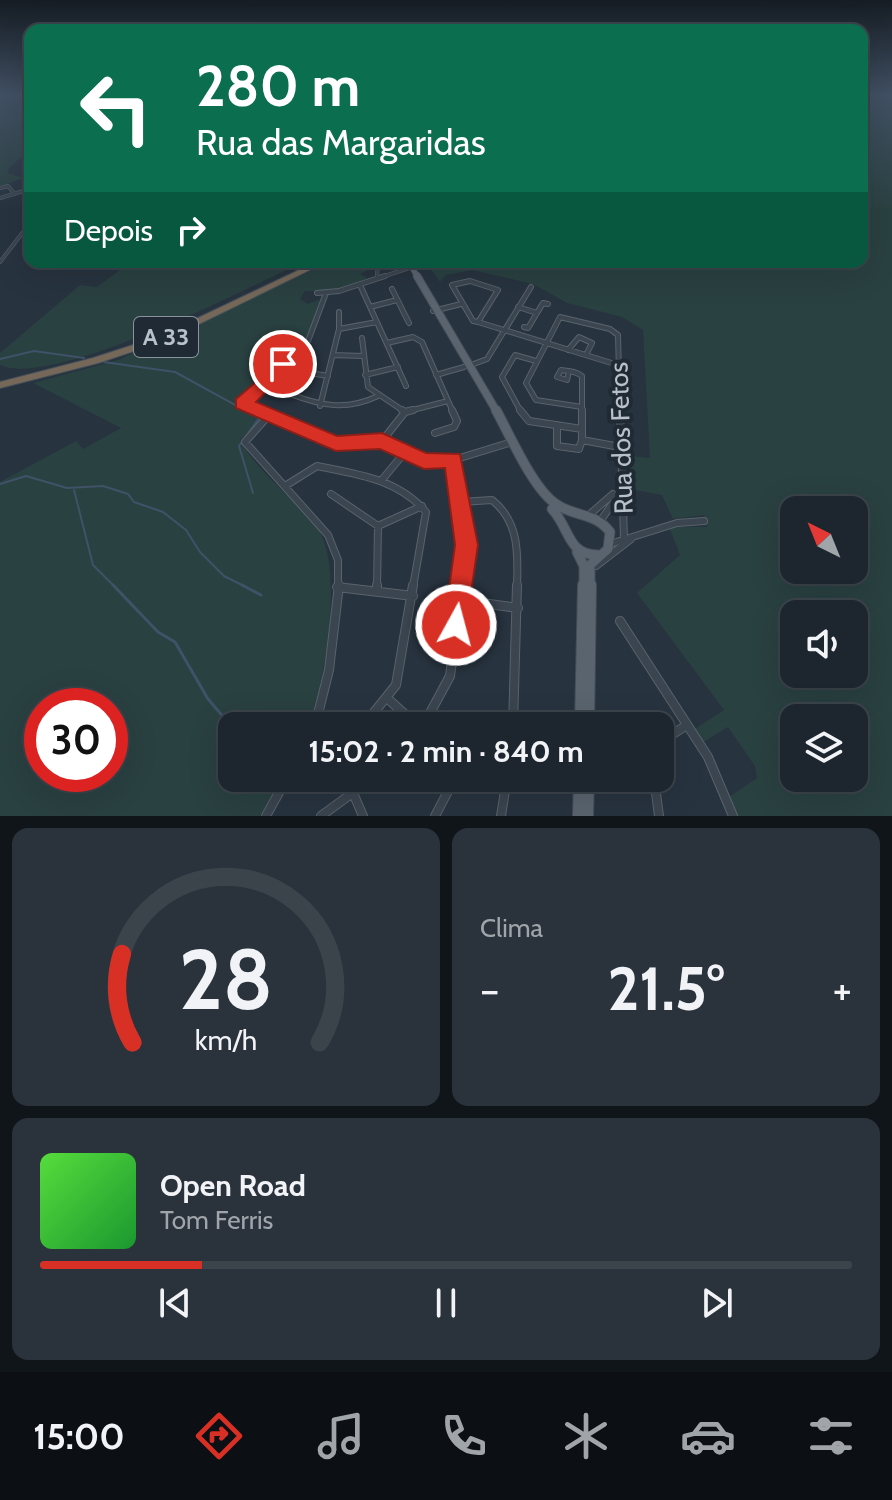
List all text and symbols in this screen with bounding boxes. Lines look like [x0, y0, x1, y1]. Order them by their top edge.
text: 280 m [196, 52, 360, 120]
icon: left [64, 56, 168, 160]
text: Rua das Margaridas [196, 120, 486, 164]
icon: right [169, 208, 213, 252]
text: Depois [64, 212, 153, 249]
road number: A 33 [134, 317, 198, 357]
pin [249, 330, 317, 398]
icon: arrive [261, 342, 305, 386]
street label: Rua dos Fetos [602, 361, 640, 515]
north arrow [780, 496, 868, 584]
map controls [780, 496, 868, 792]
position arrow [414, 583, 498, 667]
button: sound [780, 600, 868, 688]
speed limit sign: 30 [24, 688, 128, 792]
button: layers [780, 704, 868, 792]
text: 15:02 · 2 min · 840 m [308, 733, 584, 770]
text: Clima [480, 912, 543, 944]
text: 28 [179, 929, 273, 1030]
text: 21.5° [608, 952, 724, 1025]
text: − [480, 963, 499, 1016]
text: + [833, 963, 852, 1016]
text: km/h [195, 1022, 257, 1057]
text: Open Road [160, 1167, 306, 1204]
text: Tom Ferris [160, 1204, 273, 1236]
icon: previous [153, 1281, 197, 1325]
icon: pause [424, 1281, 468, 1325]
icon: next [695, 1281, 739, 1325]
icon: directions [191, 1408, 247, 1464]
icon: music [313, 1408, 369, 1464]
icon: phone [436, 1408, 492, 1464]
icon: climate [558, 1408, 614, 1464]
icon: car [680, 1408, 736, 1464]
icon: filters [803, 1408, 859, 1464]
text: 15:00 [33, 1414, 125, 1458]

